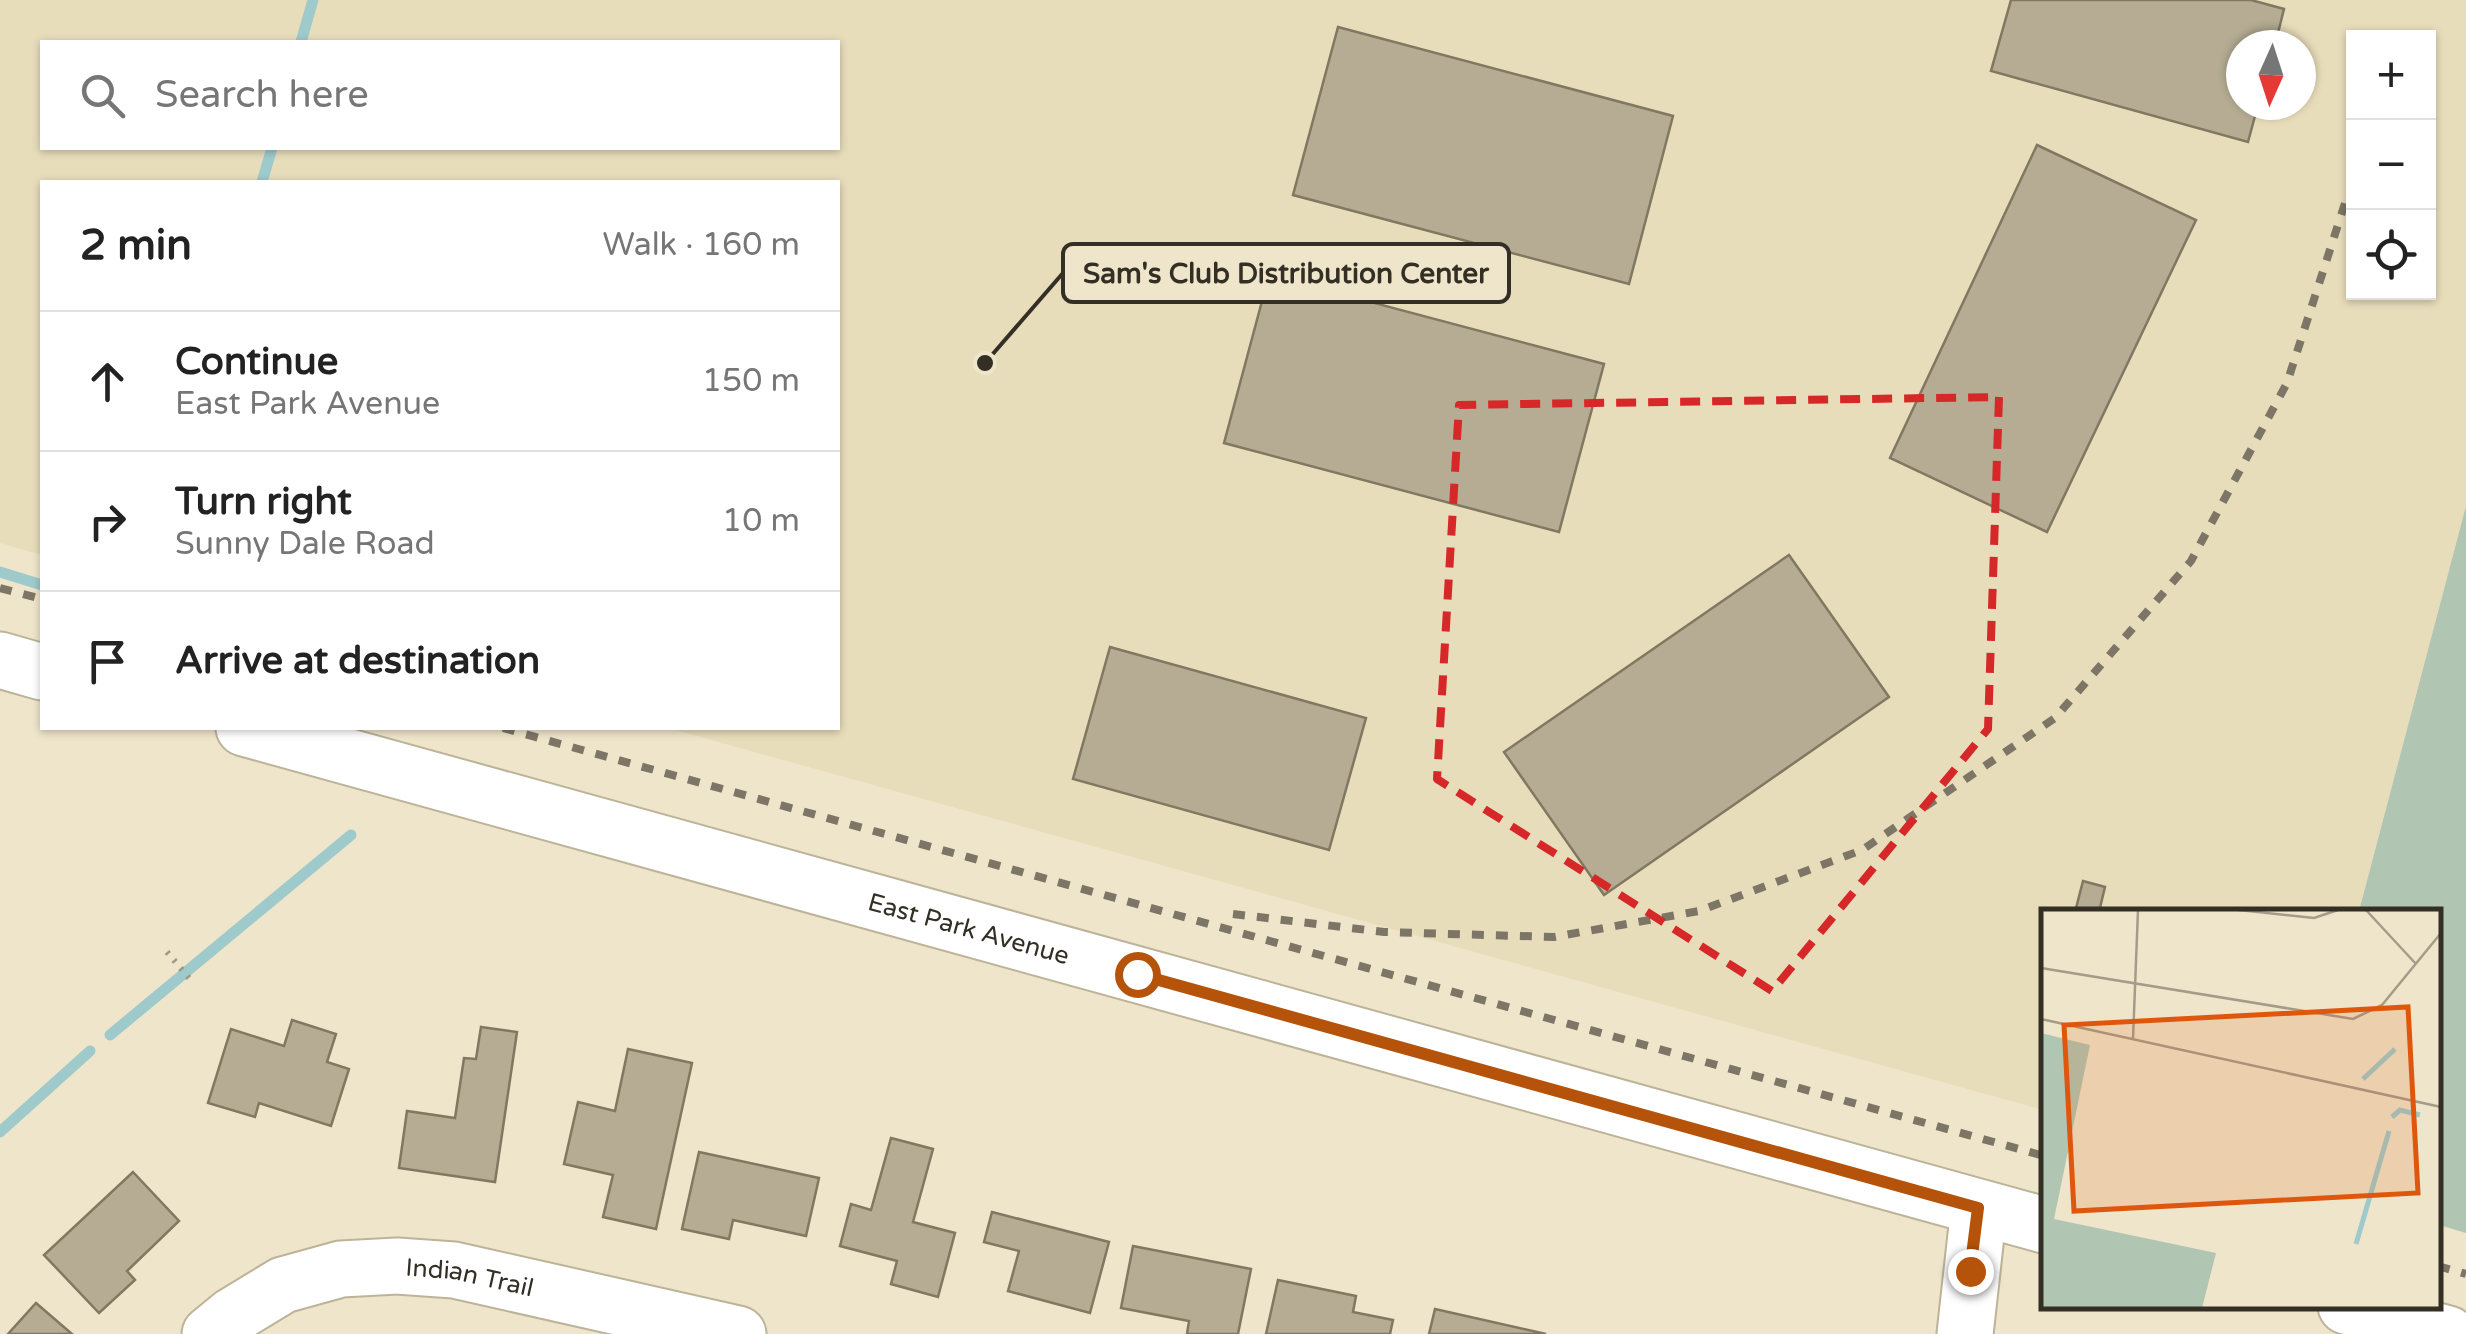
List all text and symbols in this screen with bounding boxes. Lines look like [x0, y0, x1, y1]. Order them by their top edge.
north arrow [2226, 30, 2316, 120]
map controls [2346, 30, 2436, 300]
button: + [2346, 30, 2436, 120]
search box [40, 40, 840, 150]
icon: search [75, 68, 130, 123]
text: Search here [155, 72, 369, 118]
button: − [2346, 120, 2436, 210]
button: locate [2346, 210, 2436, 300]
text: 2 min [80, 220, 192, 271]
text: Walk · 160 m [603, 226, 800, 264]
callout: Sam's Club Distribution Center [1063, 244, 1509, 302]
text: Sam's Club Distribution Center [1083, 257, 1490, 291]
text: Continue [175, 339, 338, 385]
icon: ahead [80, 354, 135, 409]
text: 150 m [702, 362, 800, 400]
text: East Park Avenue [175, 385, 440, 423]
text: Turn right [175, 479, 352, 525]
icon: right [80, 494, 135, 549]
text: 10 m [722, 502, 800, 540]
text: Sunny Dale Road [175, 525, 435, 563]
icon: arrive [80, 634, 135, 689]
text: Arrive at destination [175, 638, 540, 684]
street label: East Park Avenue [865, 887, 1073, 971]
inset map [2041, 909, 2441, 1309]
route start [1115, 952, 1161, 998]
route end [1948, 1249, 1994, 1295]
street label: Indian Trail [405, 1253, 536, 1304]

